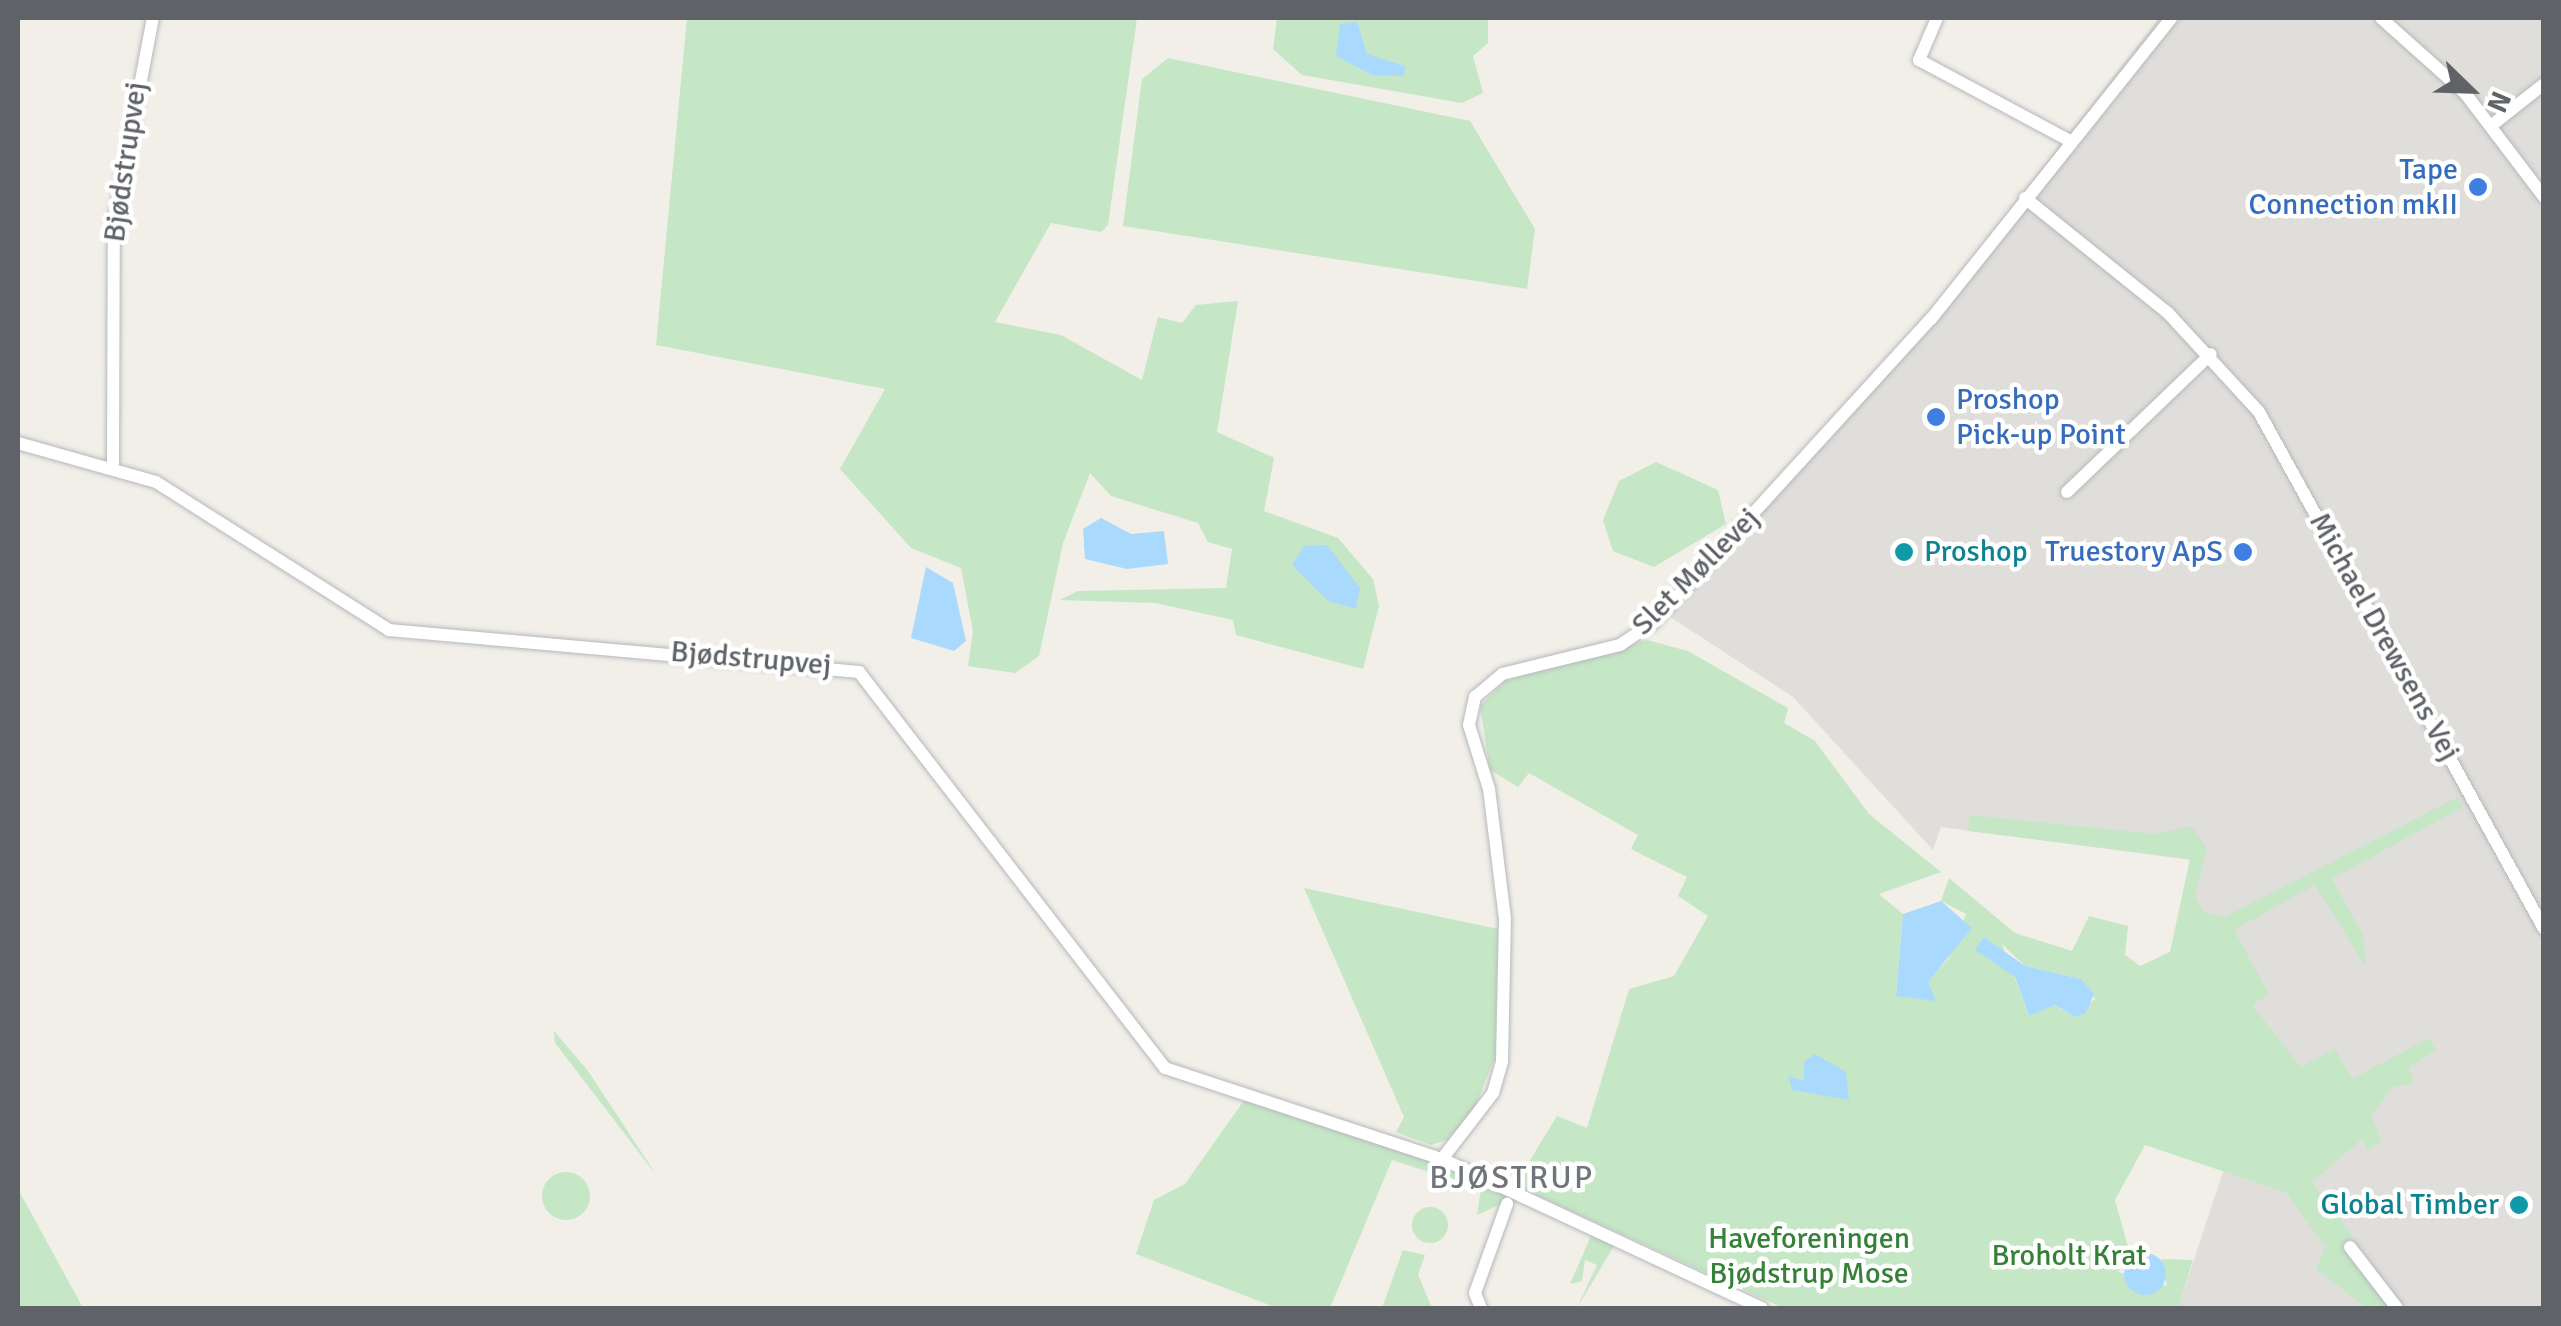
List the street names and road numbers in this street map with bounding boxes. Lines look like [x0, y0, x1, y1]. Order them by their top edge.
street label: Bjødstrupvej [97, 80, 155, 244]
street label: Slet Møllevej [1625, 501, 1767, 643]
street label: Michael Drewsens Vej [2301, 507, 2467, 767]
street label: Bjødstrupvej [669, 634, 833, 684]

